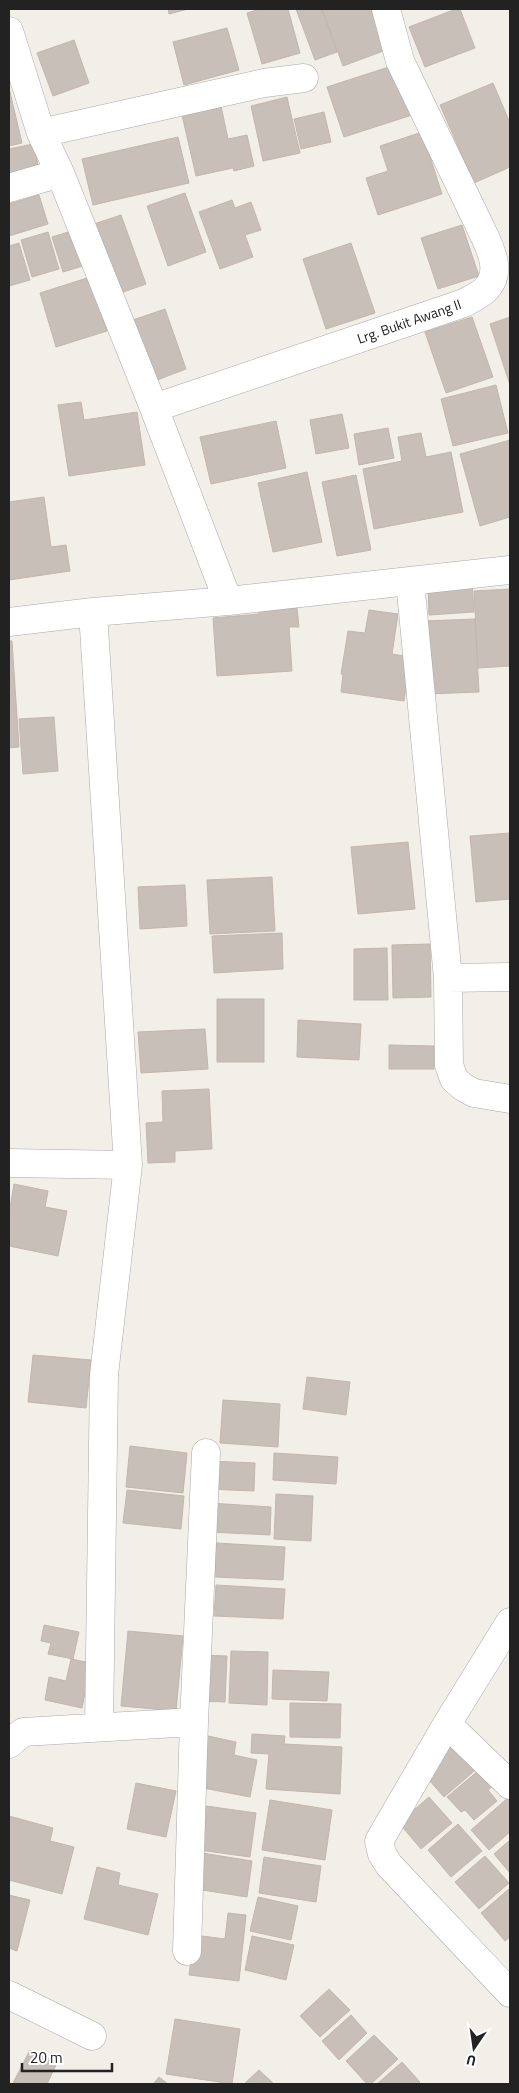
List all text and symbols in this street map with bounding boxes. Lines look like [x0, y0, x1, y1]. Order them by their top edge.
street label: Lrg. Bukit Awang II [354, 293, 464, 349]
north arrow [449, 2023, 499, 2073]
scale bar [22, 2040, 112, 2072]
text: 20 m [30, 2046, 63, 2069]
text: U [464, 2050, 478, 2072]

